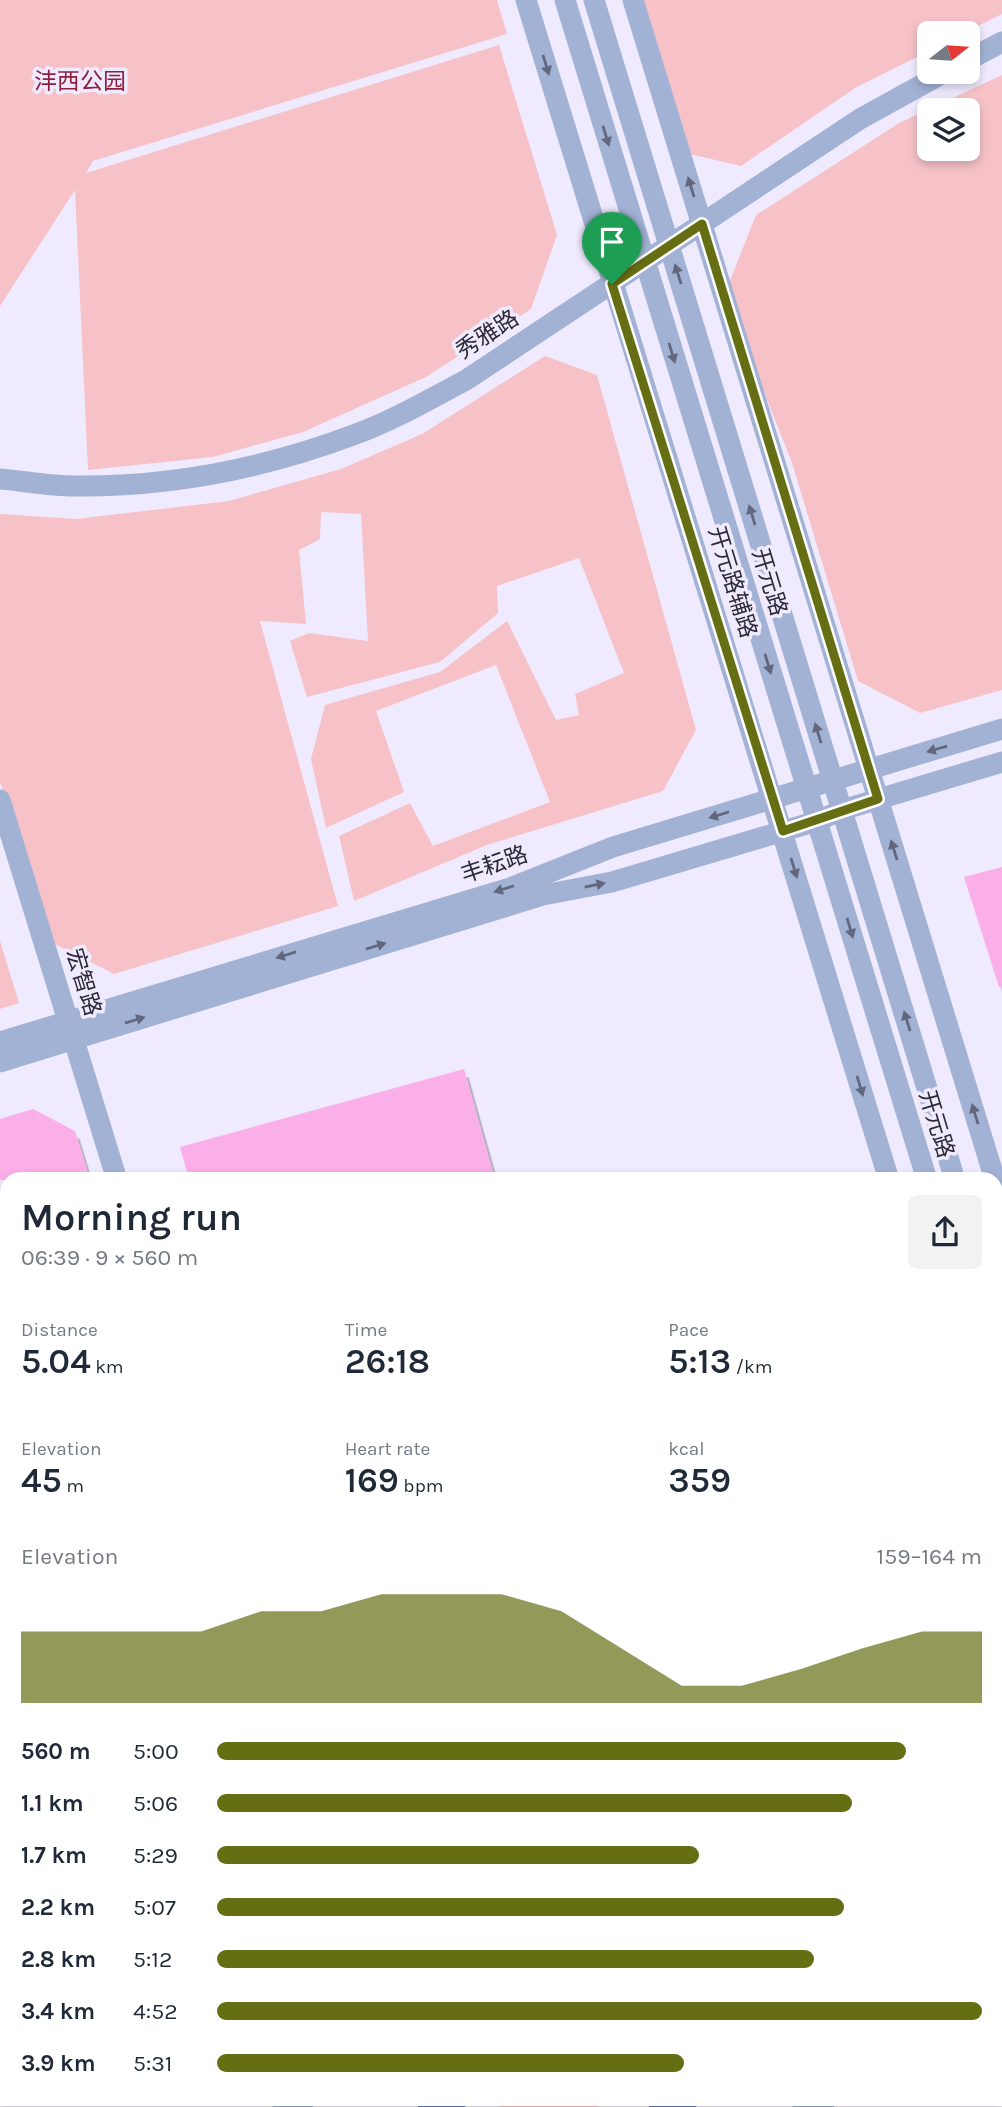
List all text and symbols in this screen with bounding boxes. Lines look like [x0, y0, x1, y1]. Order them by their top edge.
north arrow [917, 21, 980, 84]
map controls [917, 21, 980, 161]
one-way arrow [542, 55, 552, 76]
park label: 沣西公园 [34, 68, 126, 95]
button: layers [917, 98, 980, 161]
one-way arrow [601, 125, 611, 146]
one-way arrow [685, 177, 696, 198]
pin [582, 212, 642, 284]
icon: arrive [593, 223, 631, 261]
one-way arrow [672, 264, 682, 285]
street label: 秀雅路 [451, 304, 524, 365]
one-way arrow [668, 343, 678, 364]
one-way arrow [746, 505, 756, 526]
street label: 开元路辅路 [703, 523, 762, 641]
street label: 开元路 [747, 545, 793, 619]
one-way arrow [763, 654, 774, 675]
one-way arrow [813, 722, 823, 743]
one-way arrow [926, 744, 947, 754]
one-way arrow [708, 811, 729, 821]
one-way arrow [888, 839, 899, 860]
street label: 丰耘路 [457, 840, 531, 888]
one-way arrow [789, 858, 799, 879]
one-way arrow [584, 879, 606, 890]
one-way arrow [493, 884, 514, 895]
one-way arrow [846, 918, 856, 939]
one-way arrow [366, 941, 387, 951]
street label: 宏智路 [61, 945, 107, 1019]
one-way arrow [276, 951, 297, 961]
one-way arrow [901, 1010, 911, 1031]
one-way arrow [125, 1014, 146, 1025]
one-way arrow [856, 1075, 866, 1096]
street label: 开元路 [914, 1087, 960, 1161]
one-way arrow [969, 1104, 980, 1125]
text: Morning run [21, 1195, 242, 1240]
button: share [908, 1195, 982, 1269]
text: 06:39 · 9 × 560 m [21, 1244, 198, 1271]
text: Distance [21, 1319, 98, 1341]
text: Time [345, 1319, 387, 1341]
text: Pace [668, 1319, 709, 1341]
text: 5.04 [21, 1341, 91, 1382]
text: 26:18 [345, 1341, 430, 1382]
text: 5:13 [668, 1341, 731, 1382]
text: km [91, 1356, 124, 1378]
text: /km [731, 1356, 773, 1378]
text: Elevation [21, 1438, 101, 1460]
text: Heart rate [345, 1438, 430, 1460]
text: kcal [668, 1438, 705, 1460]
text: 45 [21, 1460, 62, 1501]
text: 169 [345, 1460, 399, 1501]
text: 359 [668, 1460, 731, 1501]
text: m [62, 1475, 84, 1497]
text: bpm [399, 1475, 444, 1497]
text: Elevation [21, 1543, 118, 1570]
text: 159–164 m [877, 1543, 982, 1570]
text: 560 m [21, 1738, 91, 1765]
text: 5:00 [133, 1738, 179, 1765]
text: 1.1 km [21, 1790, 84, 1817]
text: 5:06 [133, 1790, 178, 1817]
text: 1.7 km [21, 1842, 87, 1869]
text: 5:29 [133, 1842, 178, 1869]
text: 2.2 km [21, 1894, 95, 1921]
text: 5:07 [133, 1894, 176, 1921]
text: 2.8 km [21, 1946, 96, 1973]
text: 5:12 [133, 1946, 172, 1973]
text: 3.4 km [21, 1998, 95, 2025]
text: 4:52 [133, 1998, 177, 2025]
text: 3.9 km [21, 2050, 96, 2077]
text: 5:31 [133, 2050, 172, 2077]

